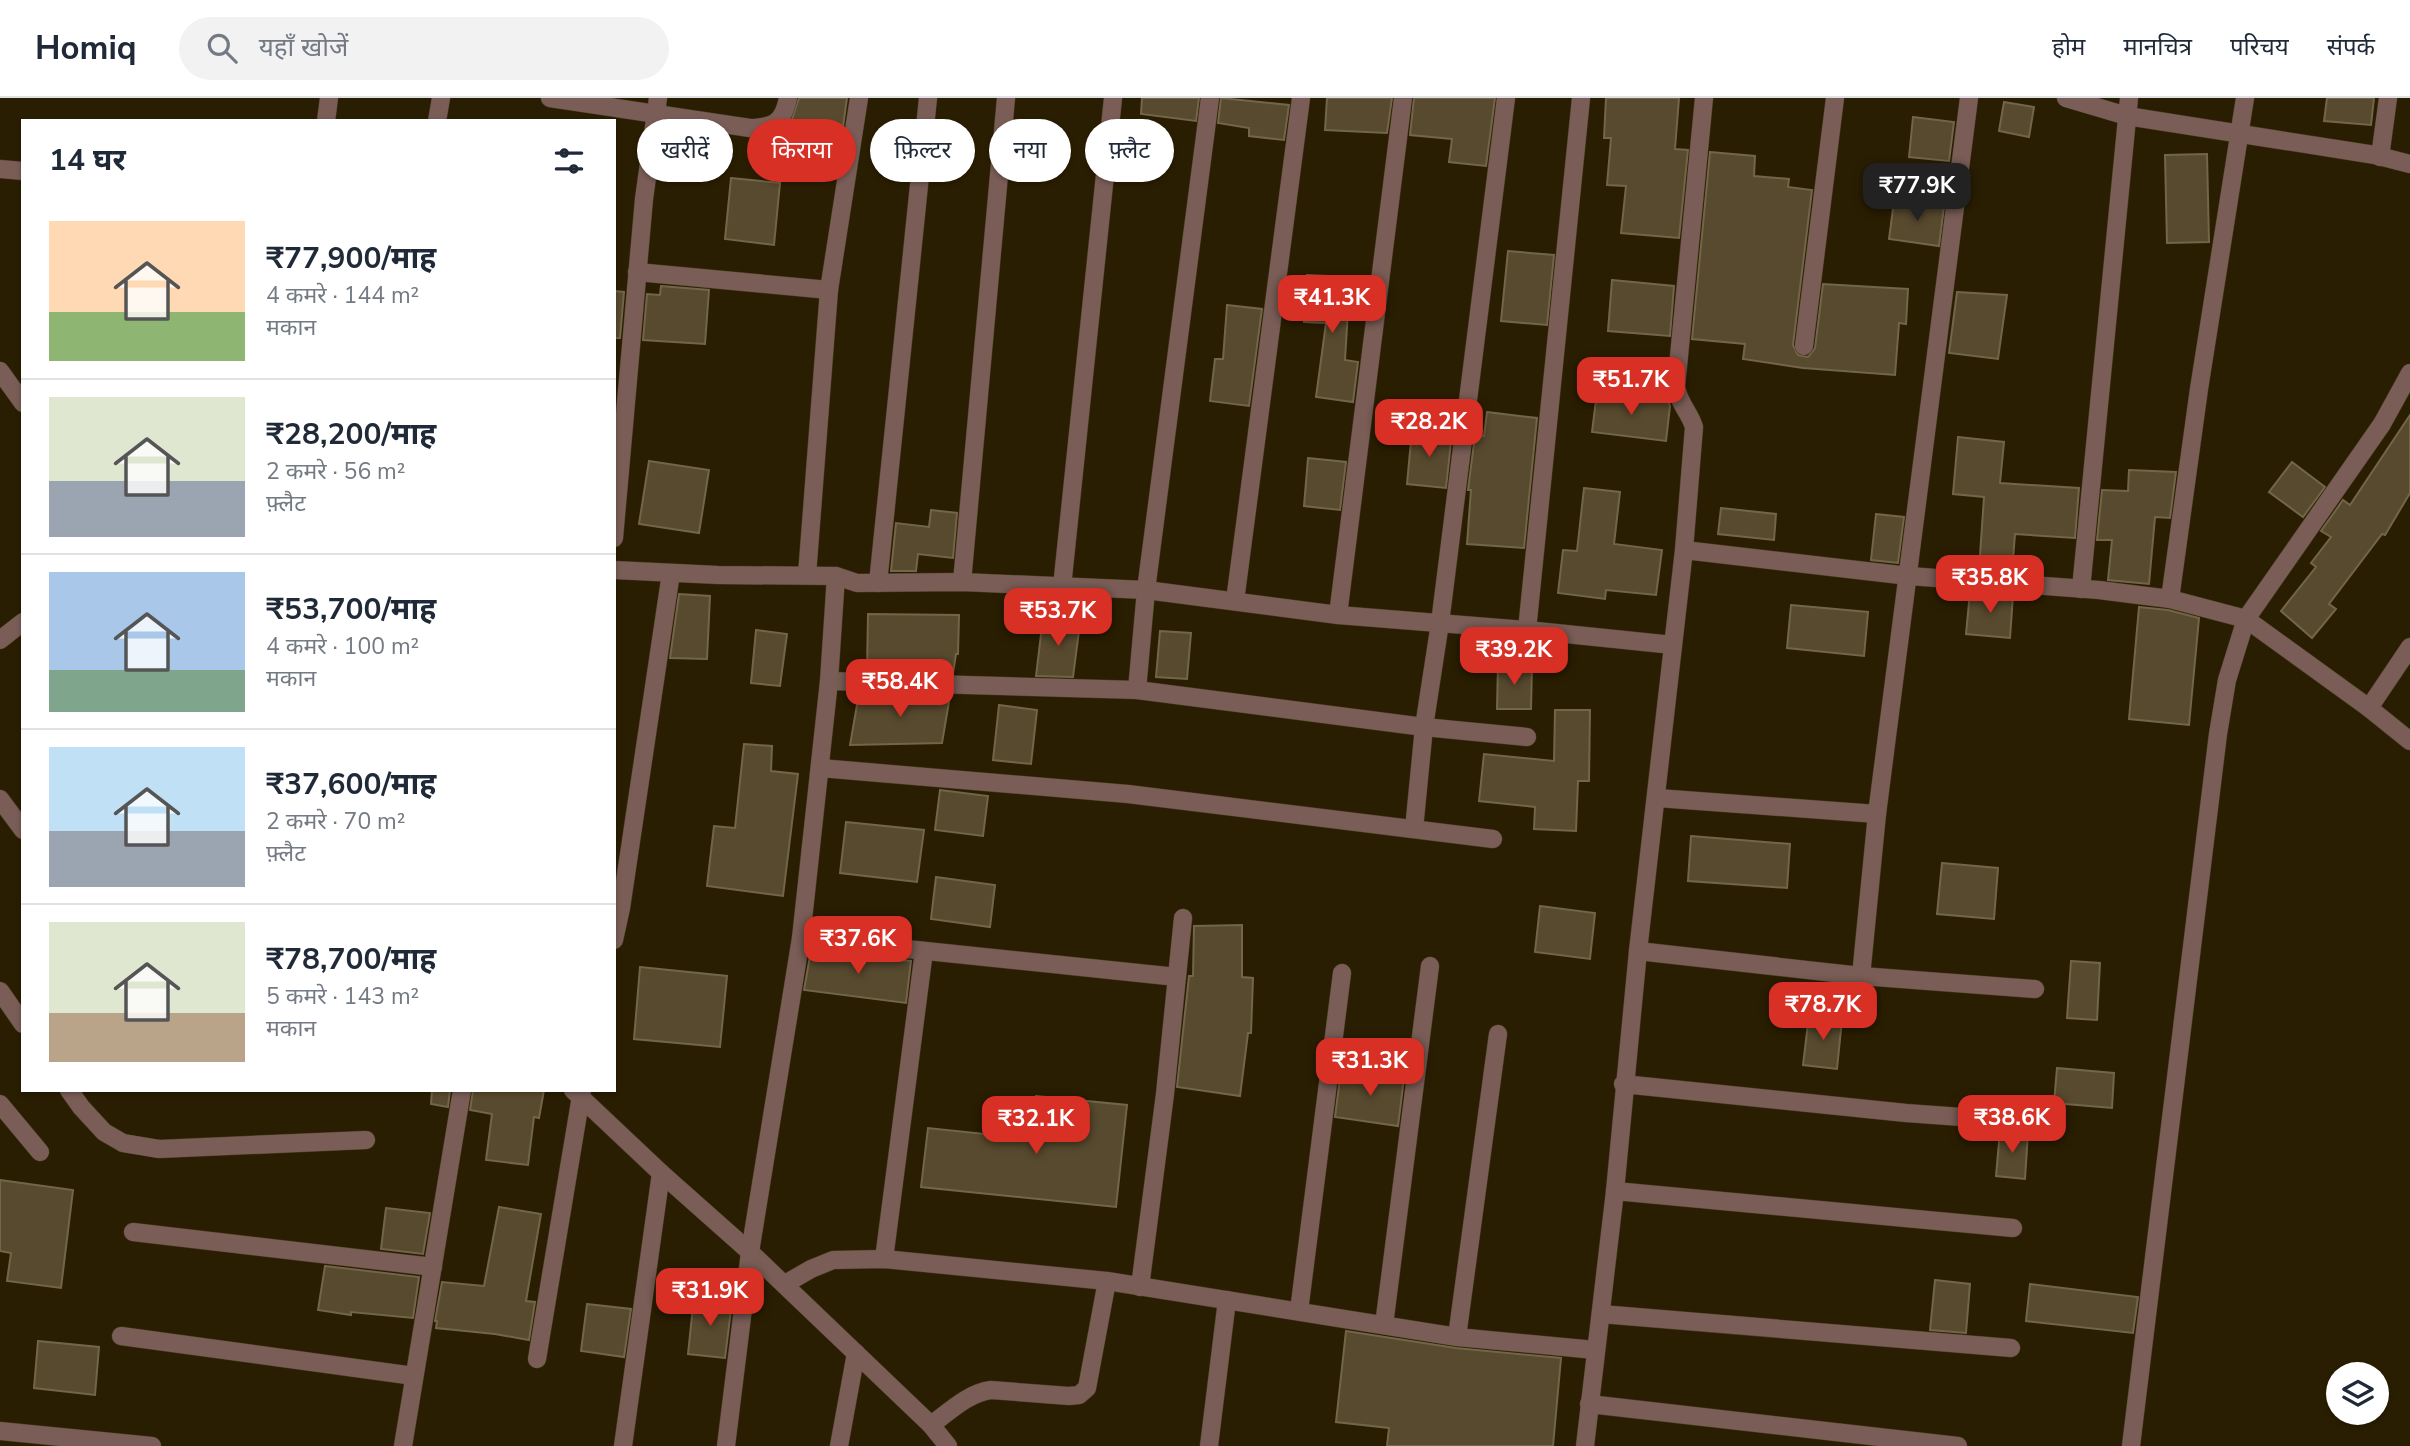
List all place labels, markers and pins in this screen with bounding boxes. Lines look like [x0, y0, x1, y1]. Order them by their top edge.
pin: ₹77.9K [1860, 164, 1974, 223]
pin: ₹41.3K [1275, 275, 1389, 335]
pin: ₹51.7K [1574, 358, 1688, 417]
pin: ₹28.2K [1372, 400, 1486, 459]
pin: ₹35.8K [1933, 556, 2047, 615]
pin: ₹53.7K [1001, 588, 1115, 648]
pin: ₹39.2K [1457, 628, 1571, 687]
pin: ₹58.4K [843, 660, 957, 719]
pin: ₹37.6K [801, 916, 915, 976]
pin: ₹78.7K [1766, 982, 1880, 1042]
pin: ₹31.3K [1313, 1038, 1427, 1098]
pin: ₹32.1K [979, 1096, 1093, 1156]
pin: ₹38.6K [1955, 1096, 2069, 1155]
pin: ₹31.9K [653, 1268, 767, 1328]

